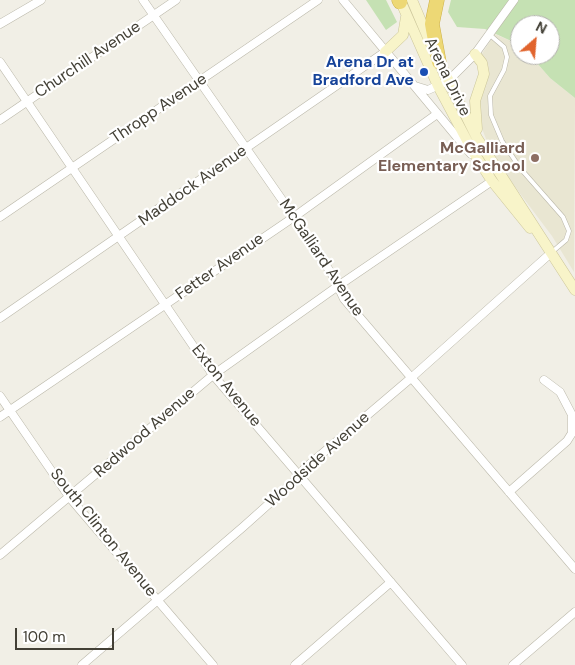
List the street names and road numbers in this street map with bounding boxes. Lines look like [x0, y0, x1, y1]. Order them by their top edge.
street label: Churchill Avenue [31, 18, 145, 102]
street label: Arena Drive [420, 34, 474, 120]
street label: Thropp Avenue [107, 70, 211, 148]
street label: Maddock Avenue [135, 142, 251, 230]
street label: McGalliard Avenue [275, 196, 367, 320]
street label: Fetter Avenue [172, 230, 268, 304]
street label: Exton Avenue [187, 341, 265, 431]
street label: Redwood Avenue [91, 384, 199, 482]
street label: Woodside Avenue [262, 408, 374, 512]
street label: South Clinton Avenue [45, 465, 161, 601]

